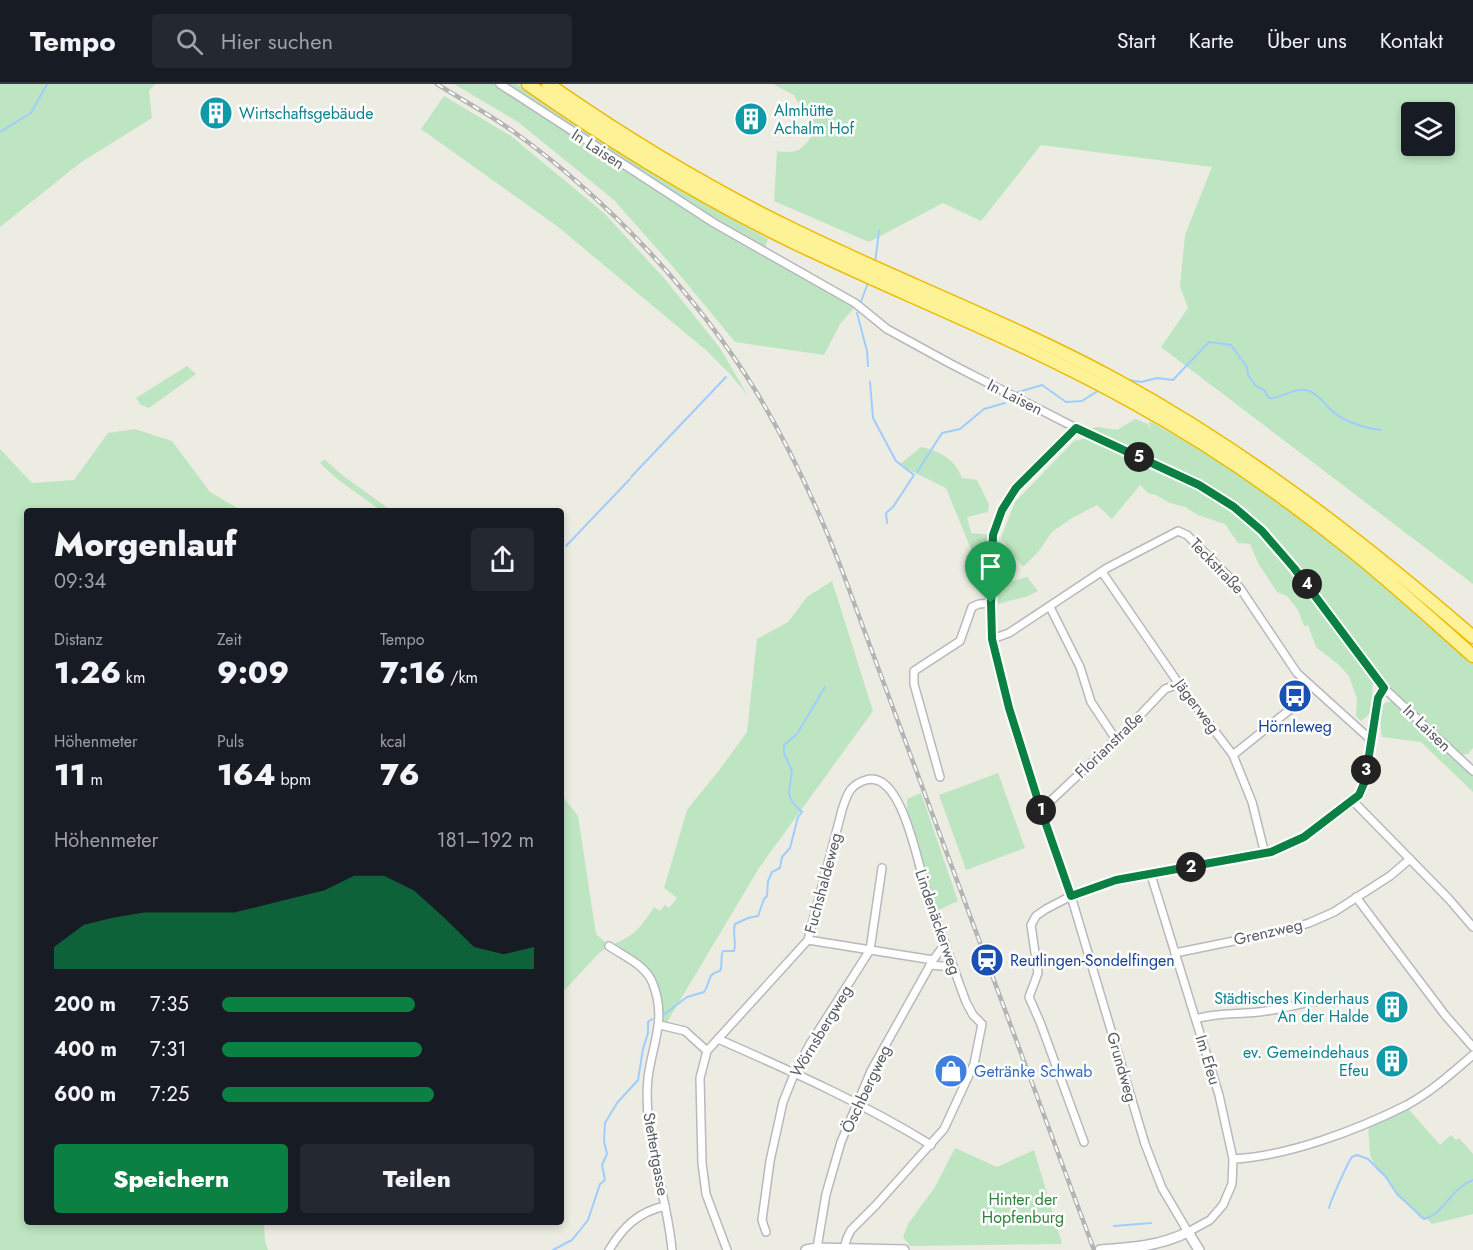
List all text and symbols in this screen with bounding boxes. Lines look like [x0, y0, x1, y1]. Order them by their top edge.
search box [152, 14, 572, 68]
text: Tempo [30, 21, 116, 62]
icon: search [173, 25, 206, 58]
text: Hier suchen [221, 25, 333, 57]
text: Start [1117, 26, 1156, 56]
text: Karte [1189, 26, 1234, 56]
text: Über uns [1267, 26, 1347, 56]
text: Kontakt [1380, 26, 1443, 56]
building icon: Wirtschaftsgebäude [198, 95, 234, 131]
place label: Almhütte Achalm Hof [774, 99, 854, 140]
building icon: Almhütte Achalm Hof [733, 101, 769, 137]
place label: Wirtschaftsgebäude [239, 102, 373, 125]
map controls [1401, 102, 1455, 156]
button: layers [1401, 102, 1455, 156]
street label: In Laisen [567, 123, 629, 175]
street label: In Laisen [983, 373, 1047, 421]
pin: 5 [1124, 442, 1154, 472]
text: 5 [1134, 445, 1144, 468]
text: Morgenlauf [54, 521, 236, 568]
button: share [471, 528, 534, 591]
street label: Teckstraße [1185, 533, 1249, 599]
pin [965, 541, 1016, 603]
icon: arrive [974, 550, 1007, 583]
text: 09:34 [54, 567, 106, 596]
pin: 4 [1292, 569, 1322, 599]
text: 4 [1301, 572, 1313, 595]
text: Distanz [54, 628, 103, 651]
text: Zeit [217, 628, 241, 651]
text: Tempo [380, 628, 424, 651]
text: 1.26 [54, 651, 121, 694]
text: 9:09 [217, 651, 289, 694]
text: 7:16 [380, 651, 445, 694]
text: km [121, 666, 145, 689]
text: /km [445, 666, 478, 689]
street label: Jägerweg [1168, 672, 1225, 738]
bus stop icon: Hörnleweg [1277, 678, 1313, 714]
street label: In Laisen [1398, 699, 1456, 757]
street label: Florianstraße [1070, 707, 1148, 783]
place label: Hörnleweg [1258, 715, 1332, 738]
text: Höhenmeter [54, 730, 138, 753]
text: Puls [217, 730, 244, 753]
text: kcal [380, 730, 406, 753]
text: 11 [54, 753, 86, 796]
text: 164 [217, 753, 276, 796]
text: 76 [380, 753, 420, 796]
pin: 3 [1351, 755, 1381, 785]
text: 3 [1361, 758, 1371, 781]
text: m [86, 768, 103, 791]
text: bpm [276, 768, 311, 791]
pin: 1 [1026, 795, 1056, 825]
text: 1 [1037, 798, 1045, 821]
text: Höhenmeter [54, 826, 158, 855]
text: 181–192 m [437, 826, 534, 855]
street label: Fuchshaldeweg [798, 830, 848, 936]
pin: 2 [1176, 852, 1206, 882]
text: 2 [1186, 855, 1196, 878]
street label: Lindenäckerweg [909, 866, 967, 978]
street label: Grenzweg [1231, 913, 1305, 951]
station icon: Reutlingen-Sondelfingen [969, 942, 1005, 978]
place label: Reutlingen-Sondelfingen [1010, 949, 1175, 972]
street label: Wörnsbergweg [785, 981, 857, 1081]
place label: Städtisches Kinderhaus An der Halde [1214, 987, 1369, 1028]
building icon: Städtisches Kinderhaus An der Halde [1374, 989, 1410, 1025]
text: 200 m [54, 990, 116, 1019]
text: 7:35 [150, 990, 189, 1019]
street label: Grundweg [1101, 1029, 1143, 1105]
street label: Im Efeu [1190, 1032, 1226, 1088]
text: 400 m [54, 1035, 117, 1064]
text: 7:31 [150, 1035, 186, 1064]
street label: Öschbergweg [836, 1041, 896, 1137]
place label: ev. Gemeindehaus Efeu [1243, 1041, 1369, 1082]
building icon: ev. Gemeindehaus Efeu [1374, 1043, 1410, 1079]
shop icon: Getränke Schwab [933, 1053, 969, 1089]
place label: Getränke Schwab [974, 1060, 1092, 1083]
text: 600 m [54, 1080, 116, 1109]
text: 7:25 [150, 1080, 189, 1109]
street label: Stettertgasse [637, 1111, 675, 1197]
button: Speichern [54, 1144, 288, 1213]
button: Teilen [300, 1144, 534, 1213]
park label: Hinter der Hopfenburg [982, 1188, 1064, 1229]

